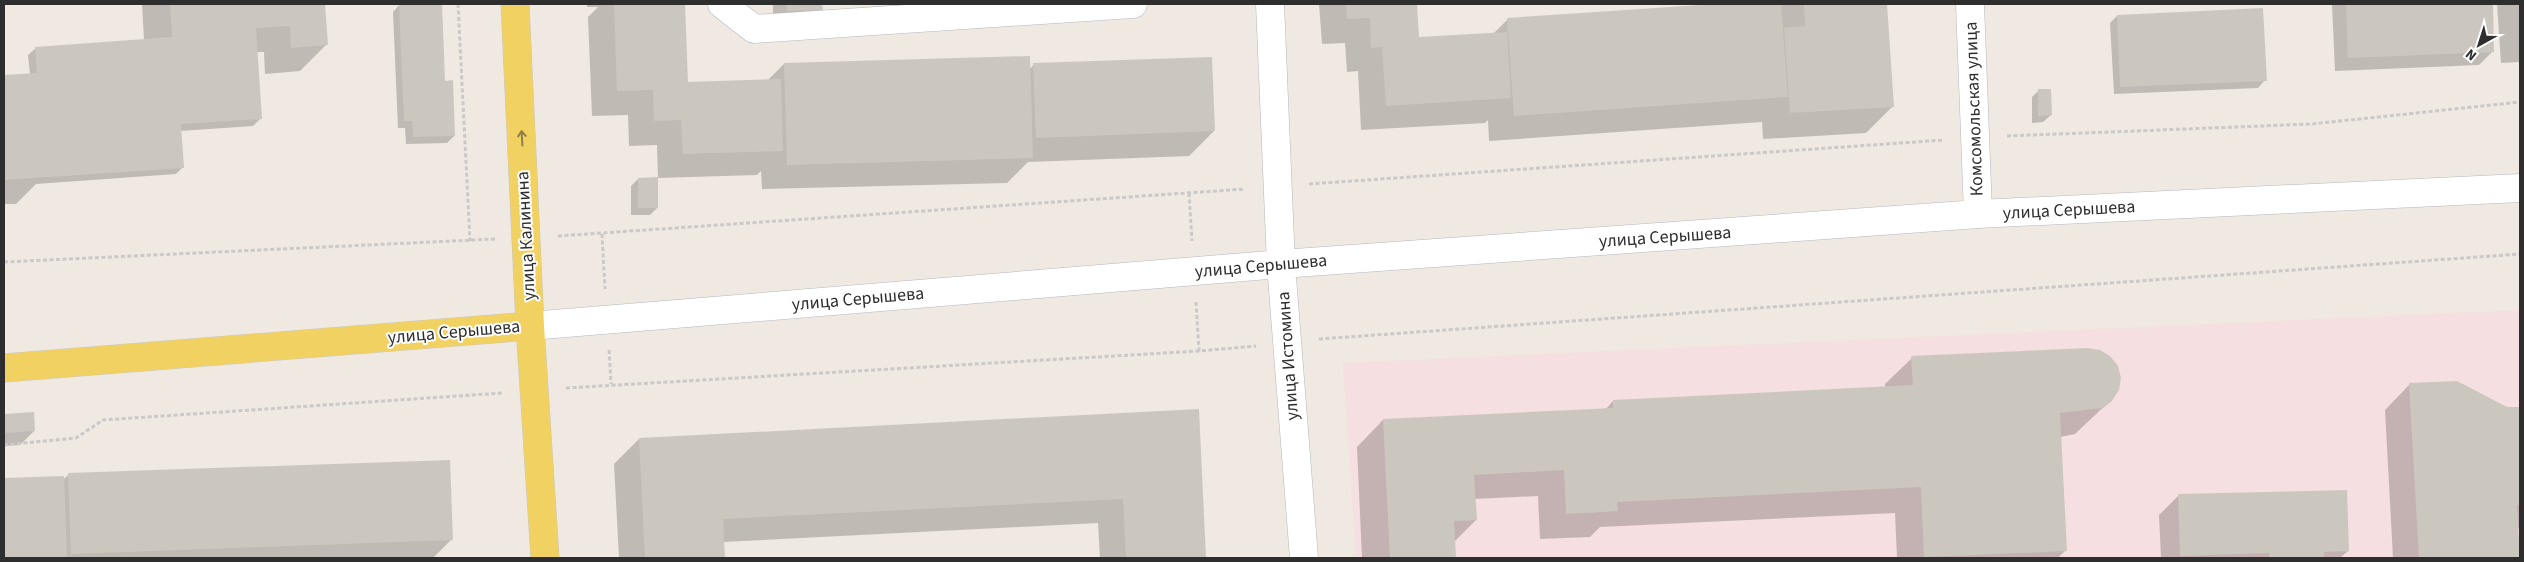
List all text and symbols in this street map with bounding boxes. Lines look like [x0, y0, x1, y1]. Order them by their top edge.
north arrow [2454, 20, 2504, 70]
street label: Комсомольская улица [1958, 21, 1990, 197]
text: N [2462, 44, 2481, 65]
one-way arrow [517, 130, 526, 146]
street label: улица Калинина [510, 171, 542, 301]
street label: улица Серышева [2002, 194, 2136, 226]
street label: улица Серышева [1598, 220, 1732, 254]
street label: улица Серышева [1194, 248, 1328, 284]
street label: улица Серышева [791, 281, 925, 317]
street label: улица Истомина [1271, 291, 1305, 421]
street label: улица Серышева [387, 314, 521, 350]

